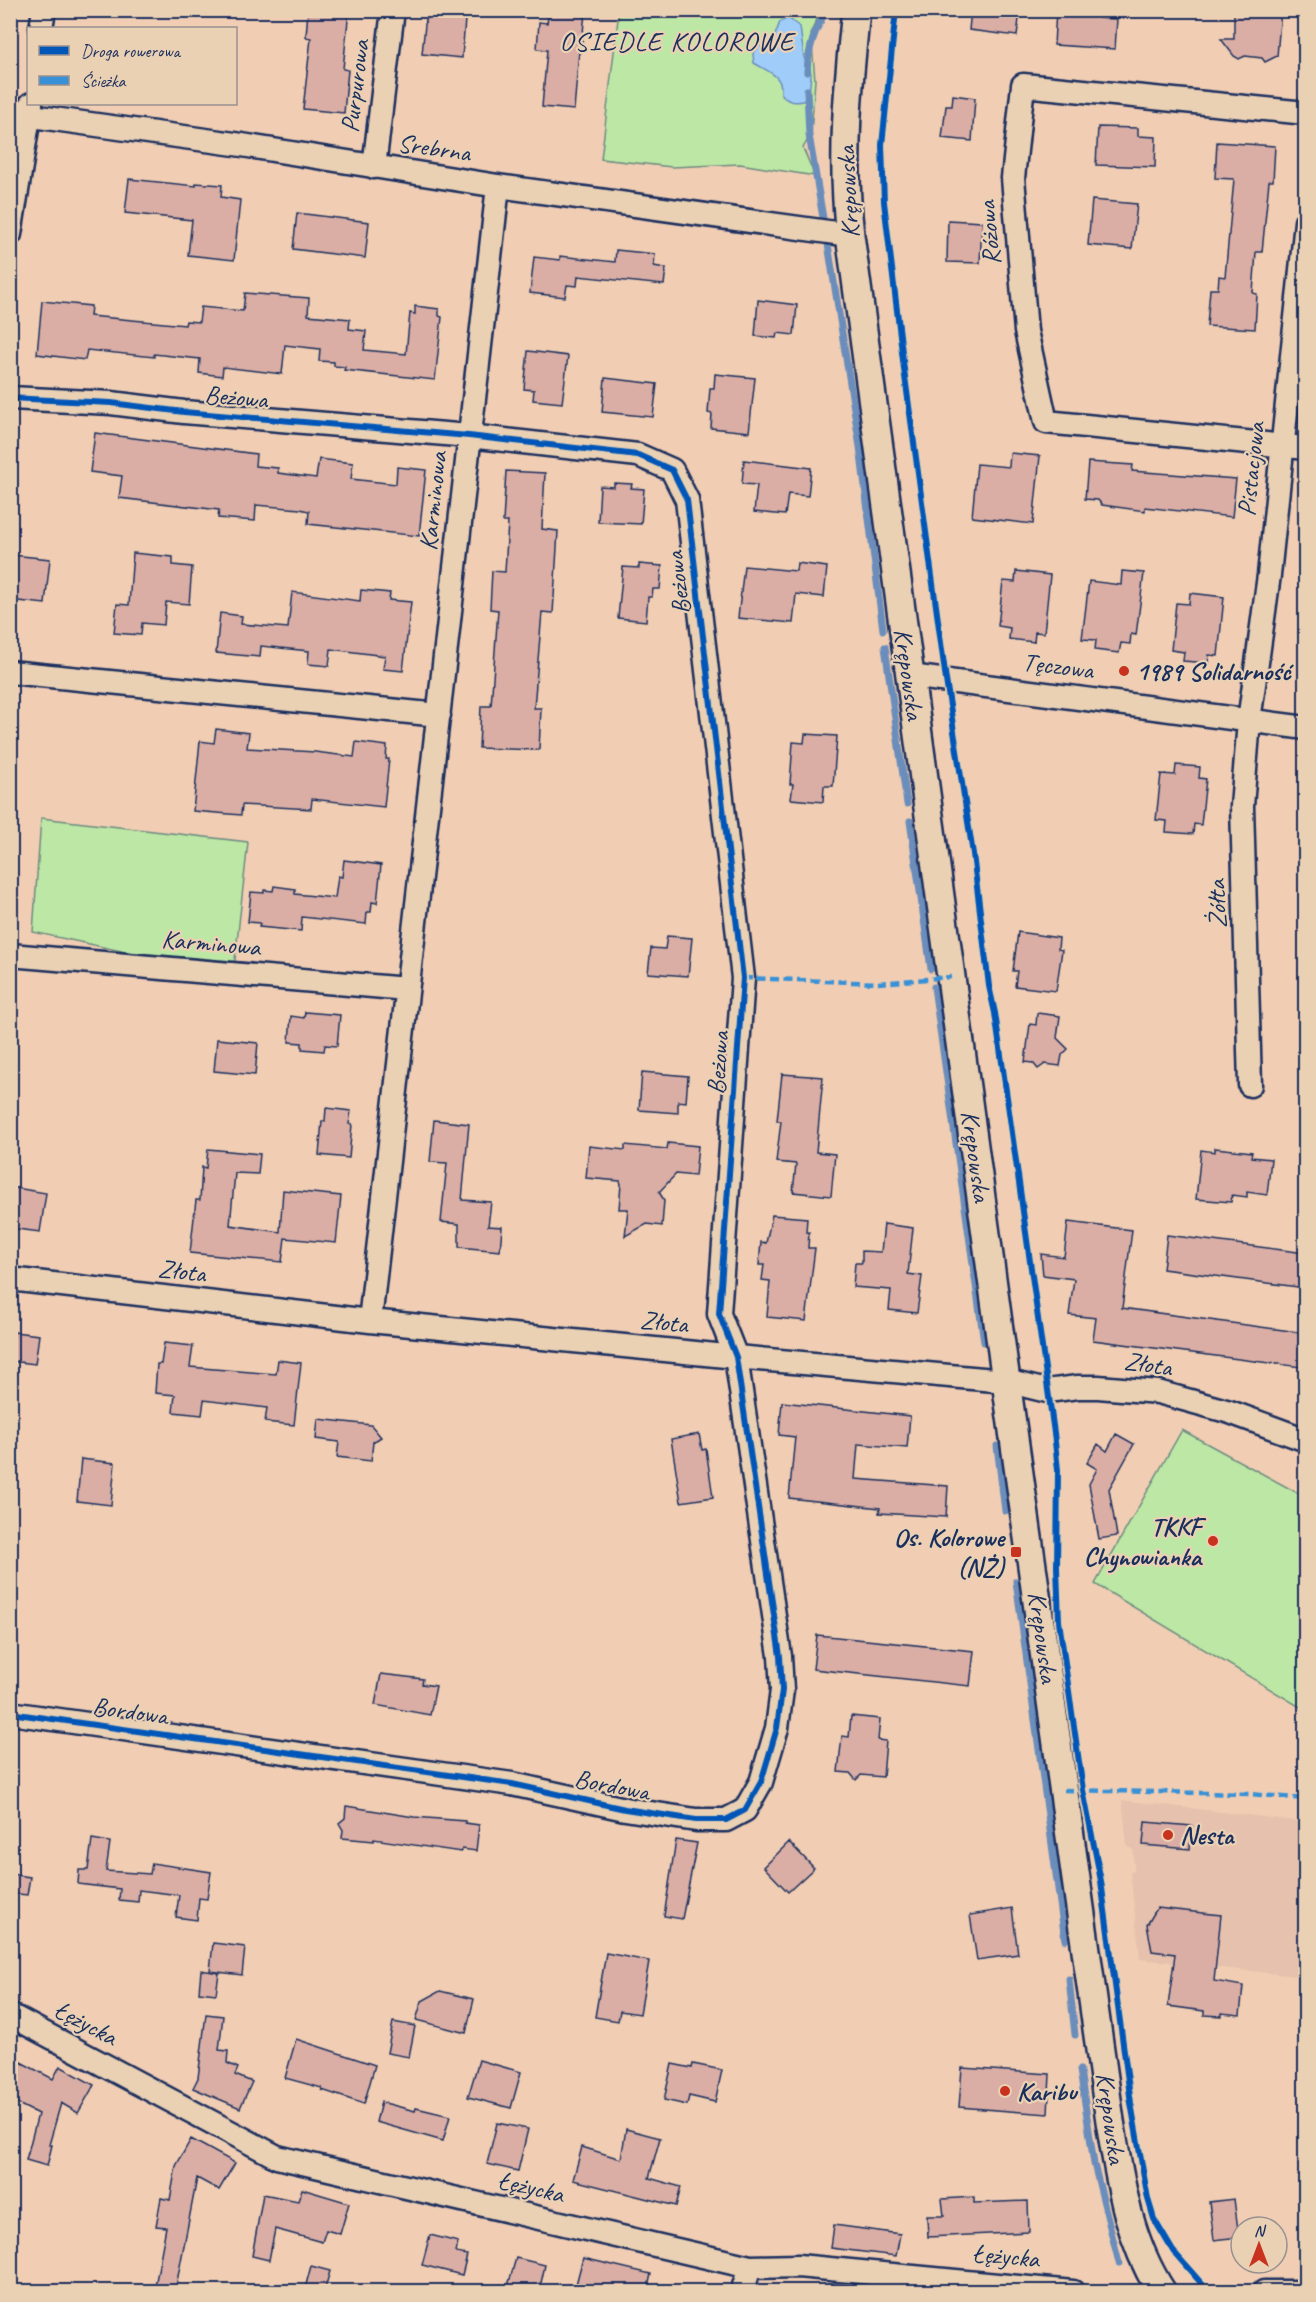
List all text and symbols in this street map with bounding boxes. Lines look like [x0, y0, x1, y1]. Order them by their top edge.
district label: OSIEDLE KOLOROWE [559, 24, 797, 58]
legend [27, 27, 237, 105]
street label: Purpurowa [333, 36, 377, 134]
text: Droga rowerowa [81, 40, 182, 62]
text: Ścieżka [81, 70, 127, 92]
street label: Srebrna [396, 127, 474, 170]
street label: Krępowska [829, 144, 867, 239]
street label: Różowa [970, 198, 1008, 266]
street label: Beżowa [203, 378, 270, 416]
street label: Pistacjowa [1230, 419, 1272, 518]
street label: Karminowa [411, 448, 455, 552]
street label: Beżowa [658, 548, 698, 616]
street label: Krępowska [886, 626, 932, 723]
street label: Tęczowa [1021, 645, 1097, 687]
place label: 1989 Solidarność [1136, 655, 1294, 688]
marker: 1989 Solidarność [1117, 664, 1131, 678]
street label: Żółta [1200, 878, 1234, 929]
street label: Karminowa [160, 922, 263, 964]
street label: Beżowa [699, 1029, 737, 1096]
street label: Krępowska [953, 1108, 999, 1205]
street label: Złota [156, 1252, 209, 1290]
street label: Złota [639, 1303, 691, 1341]
street label: Złota [1122, 1344, 1176, 1384]
place label: TKKF Chynowianka [1084, 1510, 1207, 1573]
place label: Os. Kolorowe (NŻ) [894, 1521, 1006, 1584]
marker: TKKF Chynowianka [1206, 1534, 1220, 1548]
marker: Os. Kolorowe (NŻ) [1009, 1545, 1023, 1559]
street label: Krępowska [1020, 1589, 1066, 1686]
street label: Bordowa [90, 1689, 172, 1733]
street label: Bordowa [572, 1762, 655, 1809]
place label: Nesta [1180, 1819, 1236, 1852]
marker: Nesta [1161, 1828, 1175, 1842]
street label: Łężycka [49, 1993, 125, 2054]
street label: Krępowska [1088, 2070, 1134, 2167]
place label: Karibu [1017, 2075, 1079, 2108]
marker: Karibu [998, 2084, 1012, 2098]
street label: Łężycka [495, 2163, 569, 2211]
north arrow [1229, 2215, 1289, 2275]
text: N [1254, 2221, 1267, 2241]
street label: Łężycka [971, 2237, 1042, 2275]

